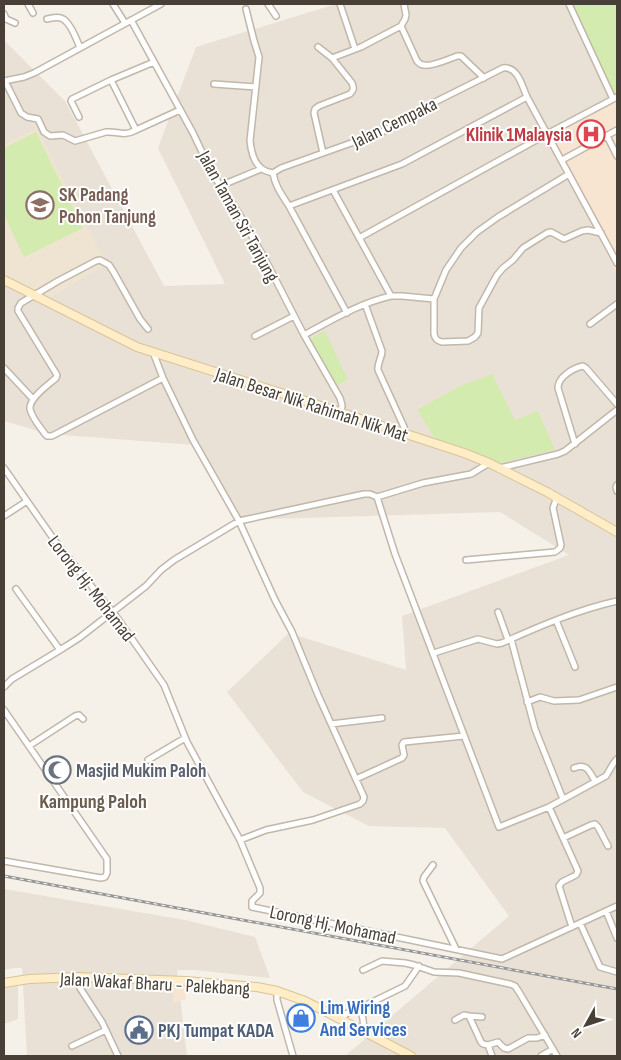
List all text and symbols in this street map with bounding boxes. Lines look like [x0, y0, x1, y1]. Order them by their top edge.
street label: Jalan Cempaka [347, 93, 441, 154]
hospital icon: Klinik 1Malaysia [576, 119, 606, 149]
place label: Klinik 1Malaysia [466, 124, 572, 147]
street label: Jalan Taman Sri Tanjung [192, 146, 284, 287]
place label: SK Padang Pohon Tanjung [59, 184, 156, 229]
school or university icon: SK Padang Pohon Tanjung [25, 190, 55, 220]
street label: Jalan Besar Nik Rahimah Nik Mat [211, 363, 411, 448]
street label: Lorong Hj. Mohamad [42, 531, 139, 647]
mosque icon: Masjid Mukim Paloh [42, 755, 72, 785]
place label: Masjid Mukim Paloh [76, 760, 206, 783]
district label: Kampung Paloh [39, 790, 147, 814]
street label: Lorong Hj. Mohamad [268, 901, 398, 950]
street label: Jalan Wakaf Bharu - Palekbang [58, 968, 251, 1001]
place label: Lim Wiring And Services [319, 997, 407, 1042]
north arrow [561, 1000, 611, 1050]
shop icon: Lim Wiring And Services [286, 1003, 316, 1033]
public building icon: PKJ Tumpat KADA [124, 1015, 154, 1045]
place label: PKJ Tumpat KADA [158, 1020, 275, 1043]
text: N [568, 1025, 585, 1041]

